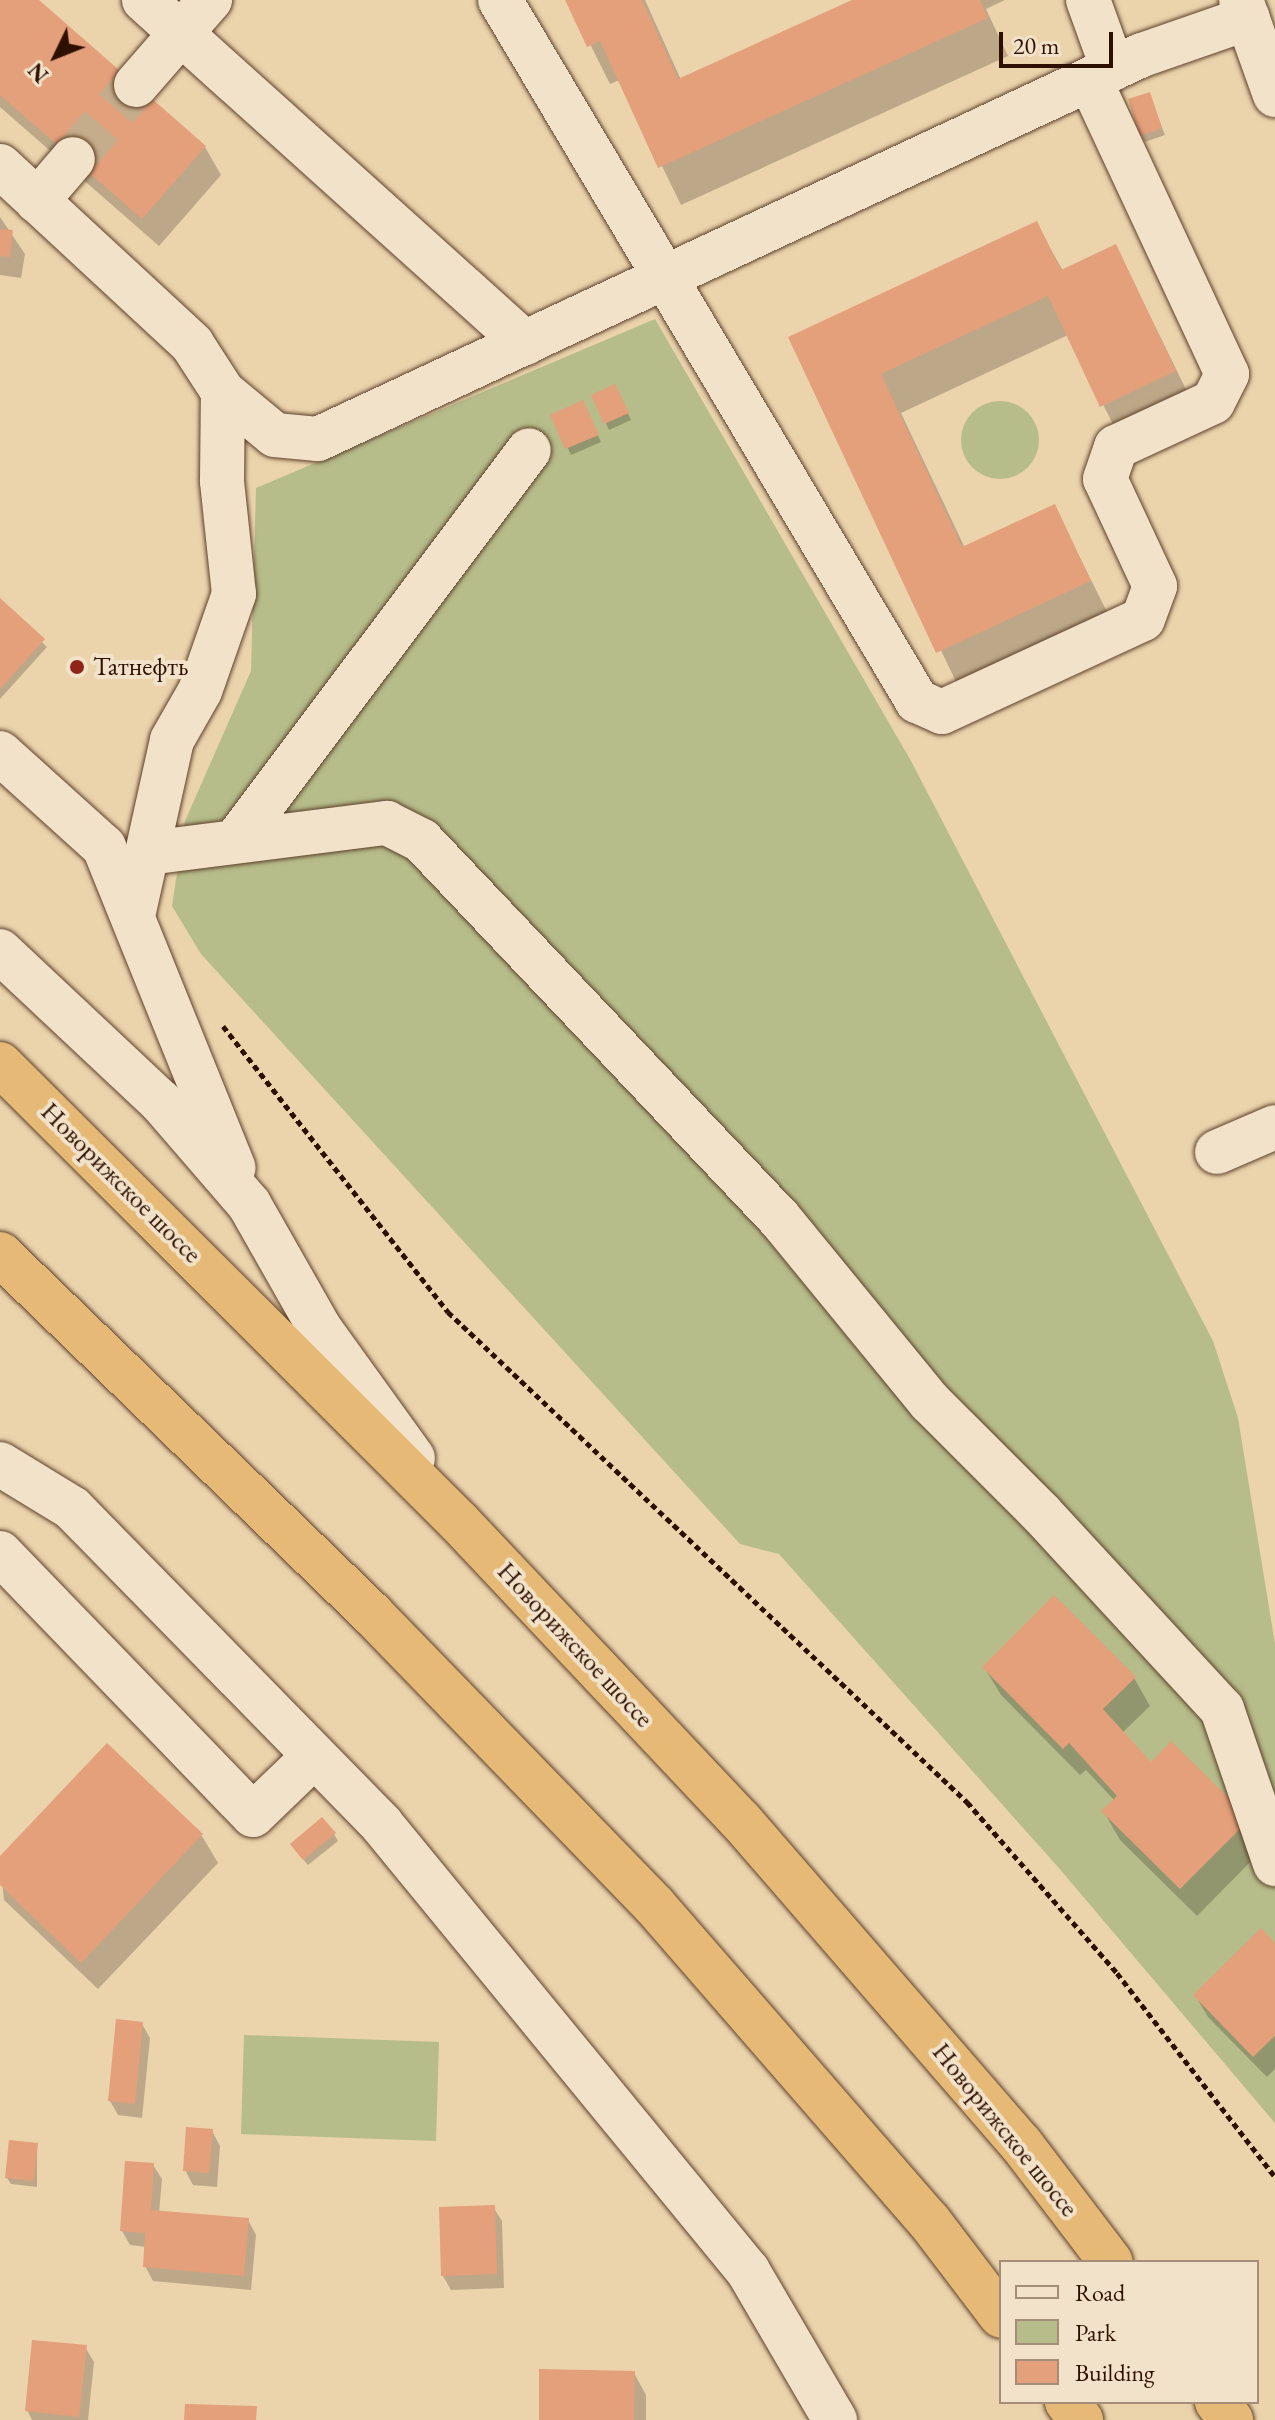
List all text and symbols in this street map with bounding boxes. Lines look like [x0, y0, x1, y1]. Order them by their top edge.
north arrow [16, 16, 96, 96]
scale bar [1003, 16, 1117, 66]
text: 20 m [1013, 30, 1060, 61]
text: N [21, 56, 55, 89]
place label: Татнефть [93, 651, 189, 683]
marker: Татнефть [68, 658, 86, 676]
street label: Новорижское шоссе [34, 1096, 208, 1270]
street label: Новорижское шоссе [491, 1556, 659, 1734]
street label: Новорижское шоссе [925, 2037, 1085, 2223]
legend [999, 2260, 1259, 2404]
text: Road [1075, 2277, 1125, 2308]
text: Park [1075, 2317, 1116, 2348]
text: Building [1075, 2357, 1155, 2388]

